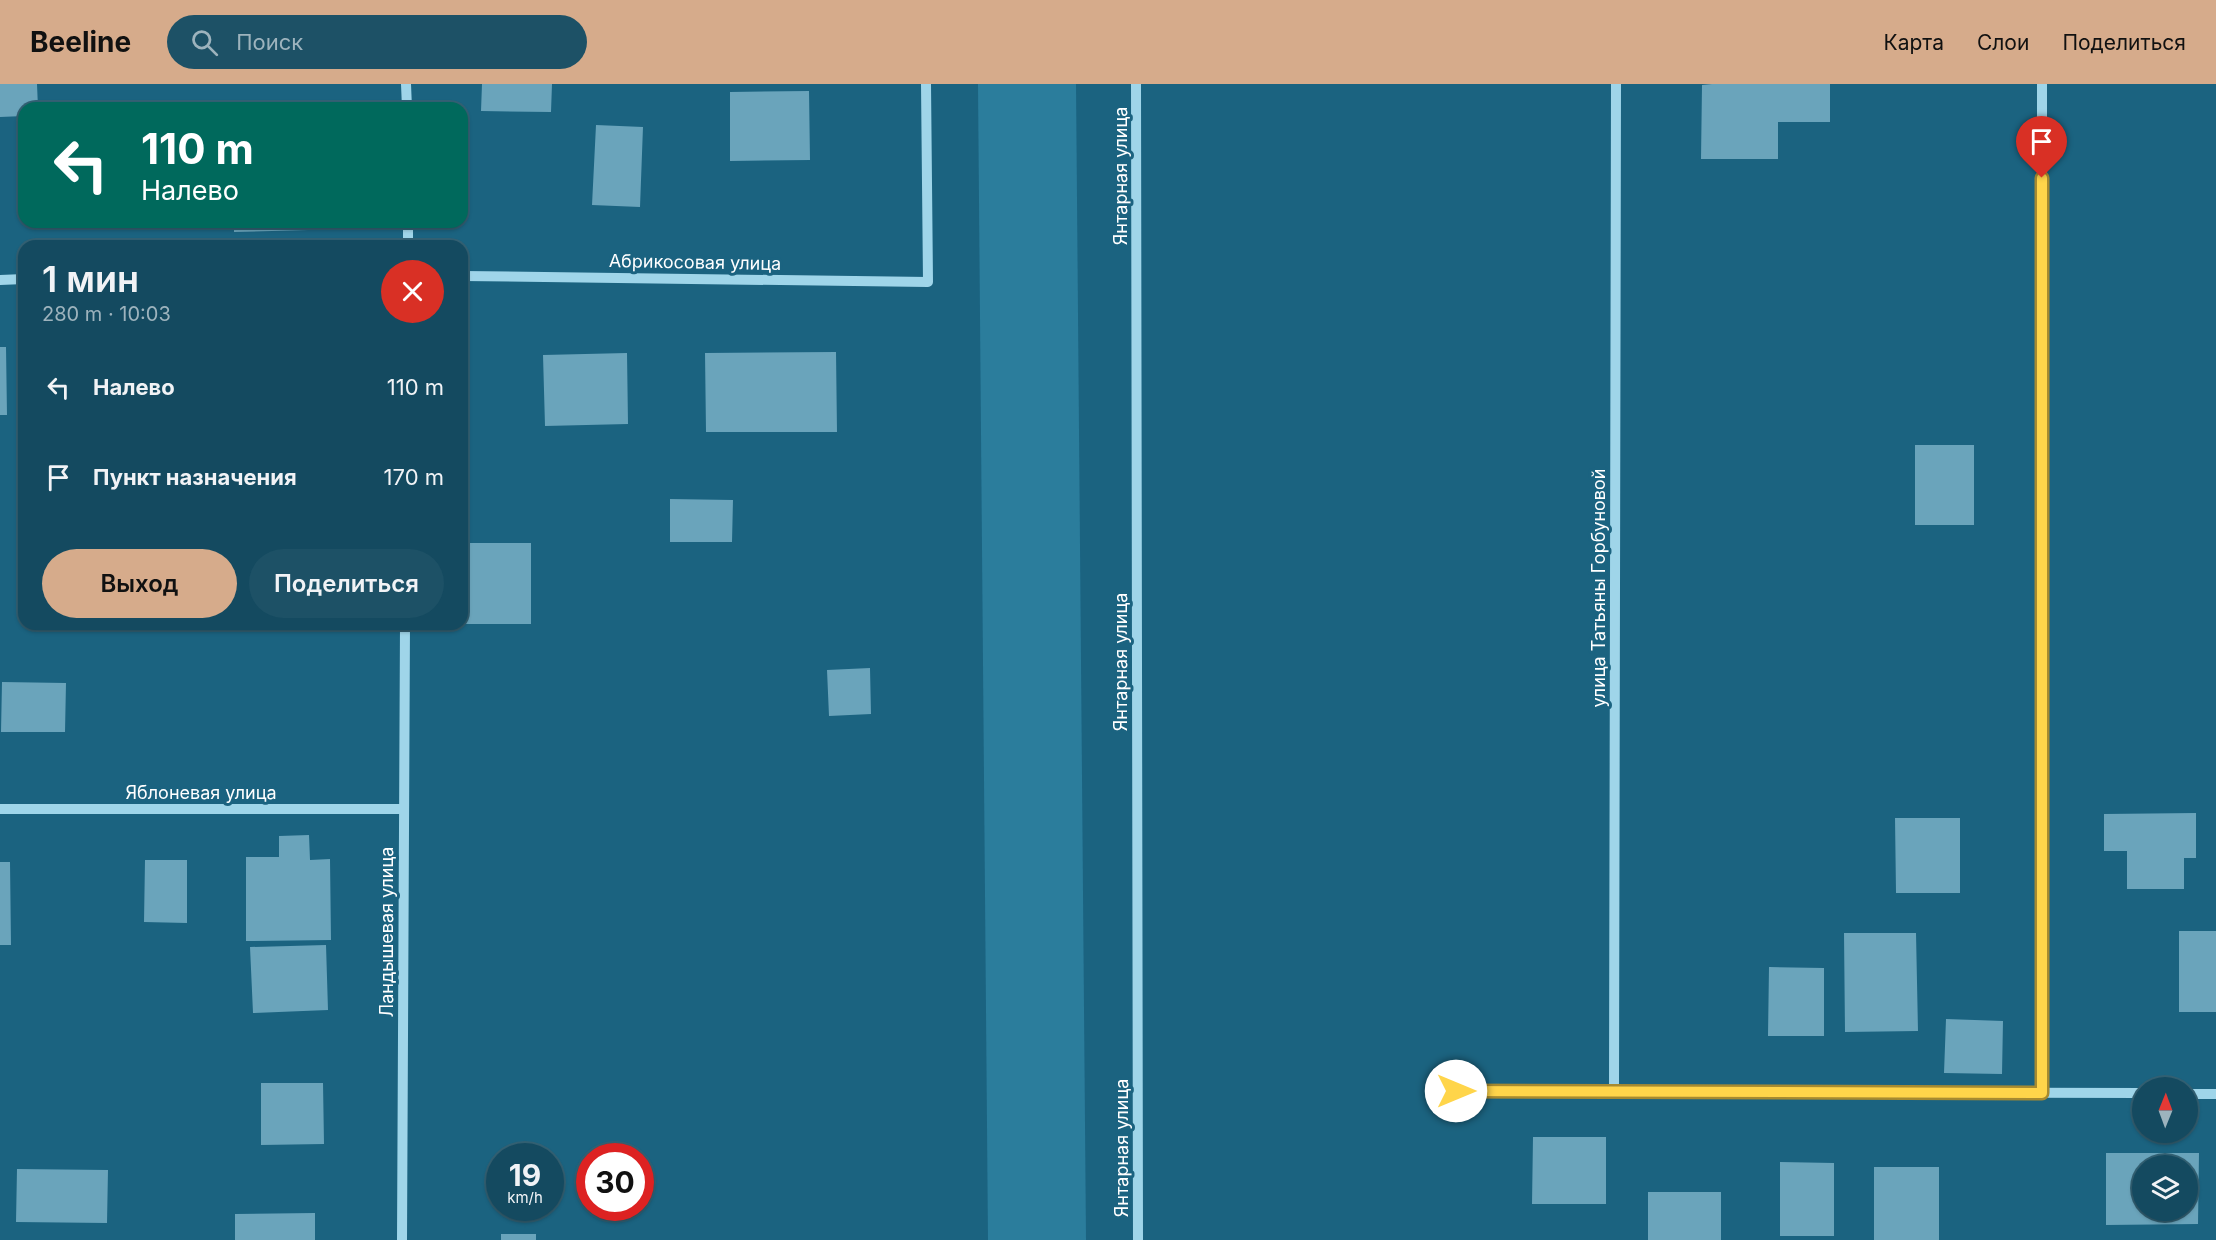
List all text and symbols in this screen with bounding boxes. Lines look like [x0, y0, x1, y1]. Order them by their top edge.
search box [167, 15, 587, 69]
text: Beeline [30, 25, 131, 59]
icon: search [188, 26, 221, 59]
text: Поиск [236, 29, 303, 55]
text: Карта [1884, 30, 1944, 55]
text: Слои [1977, 30, 2029, 55]
text: Поделиться [2062, 30, 2186, 55]
street label: Янтарная улица [1110, 107, 1131, 245]
pin [2016, 116, 2067, 178]
text: 110 m [141, 123, 254, 174]
icon: arrive [2025, 125, 2058, 158]
icon: left [42, 126, 120, 204]
text: Налево [141, 174, 239, 207]
street label: Абрикосовая улица [609, 250, 781, 274]
text: 1 мин [42, 257, 139, 301]
button: close [381, 260, 444, 323]
text: 280 m · 10:03 [42, 302, 171, 326]
icon: left [42, 371, 75, 404]
text: Налево [93, 374, 175, 400]
text: 110 m [387, 374, 444, 400]
icon: arrive [42, 461, 75, 494]
text: Пункт назначения [93, 464, 297, 490]
text: 170 m [384, 464, 444, 490]
street label: улица Татьяны Горбуновой [1588, 469, 1609, 707]
button: Выход [42, 549, 237, 618]
button: Поделиться [249, 549, 444, 618]
street label: Янтарная улица [1110, 593, 1131, 731]
street label: Яблоневая улица [126, 782, 277, 803]
street label: Ландышевая улица [376, 847, 397, 1017]
position arrow [1424, 1059, 1488, 1123]
north arrow [2132, 1077, 2198, 1143]
map controls [2132, 1077, 2198, 1221]
street label: Янтарная улица [1111, 1079, 1132, 1217]
speed limit sign: 30 [576, 1143, 654, 1221]
button: layers [2132, 1155, 2198, 1221]
text: 19 [509, 1157, 541, 1193]
text: km/h [507, 1188, 543, 1207]

